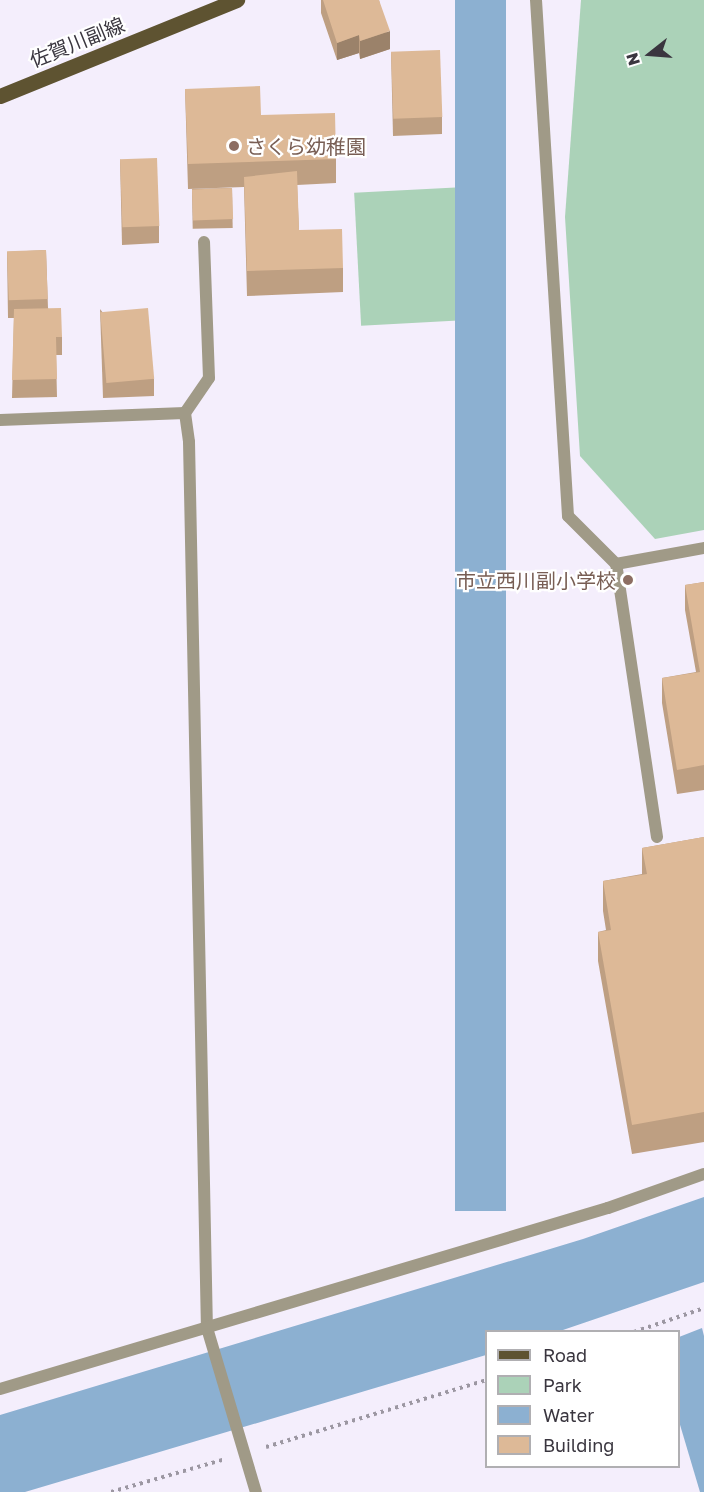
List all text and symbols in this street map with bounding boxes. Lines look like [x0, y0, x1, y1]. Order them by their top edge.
street label: 佐賀川副線 [26, 12, 128, 72]
north arrow [620, 24, 680, 84]
text: N [621, 51, 644, 68]
place label: さくら幼稚園 [246, 134, 366, 158]
marker: さくら幼稚園 [227, 139, 241, 153]
place label: 市立西川副小学校 [456, 568, 616, 592]
marker: 市立西川副小学校 [621, 573, 635, 587]
legend [485, 1330, 680, 1468]
text: Road [543, 1344, 587, 1366]
text: Park [543, 1374, 582, 1396]
text: Water [543, 1404, 594, 1426]
text: Building [543, 1434, 614, 1456]

